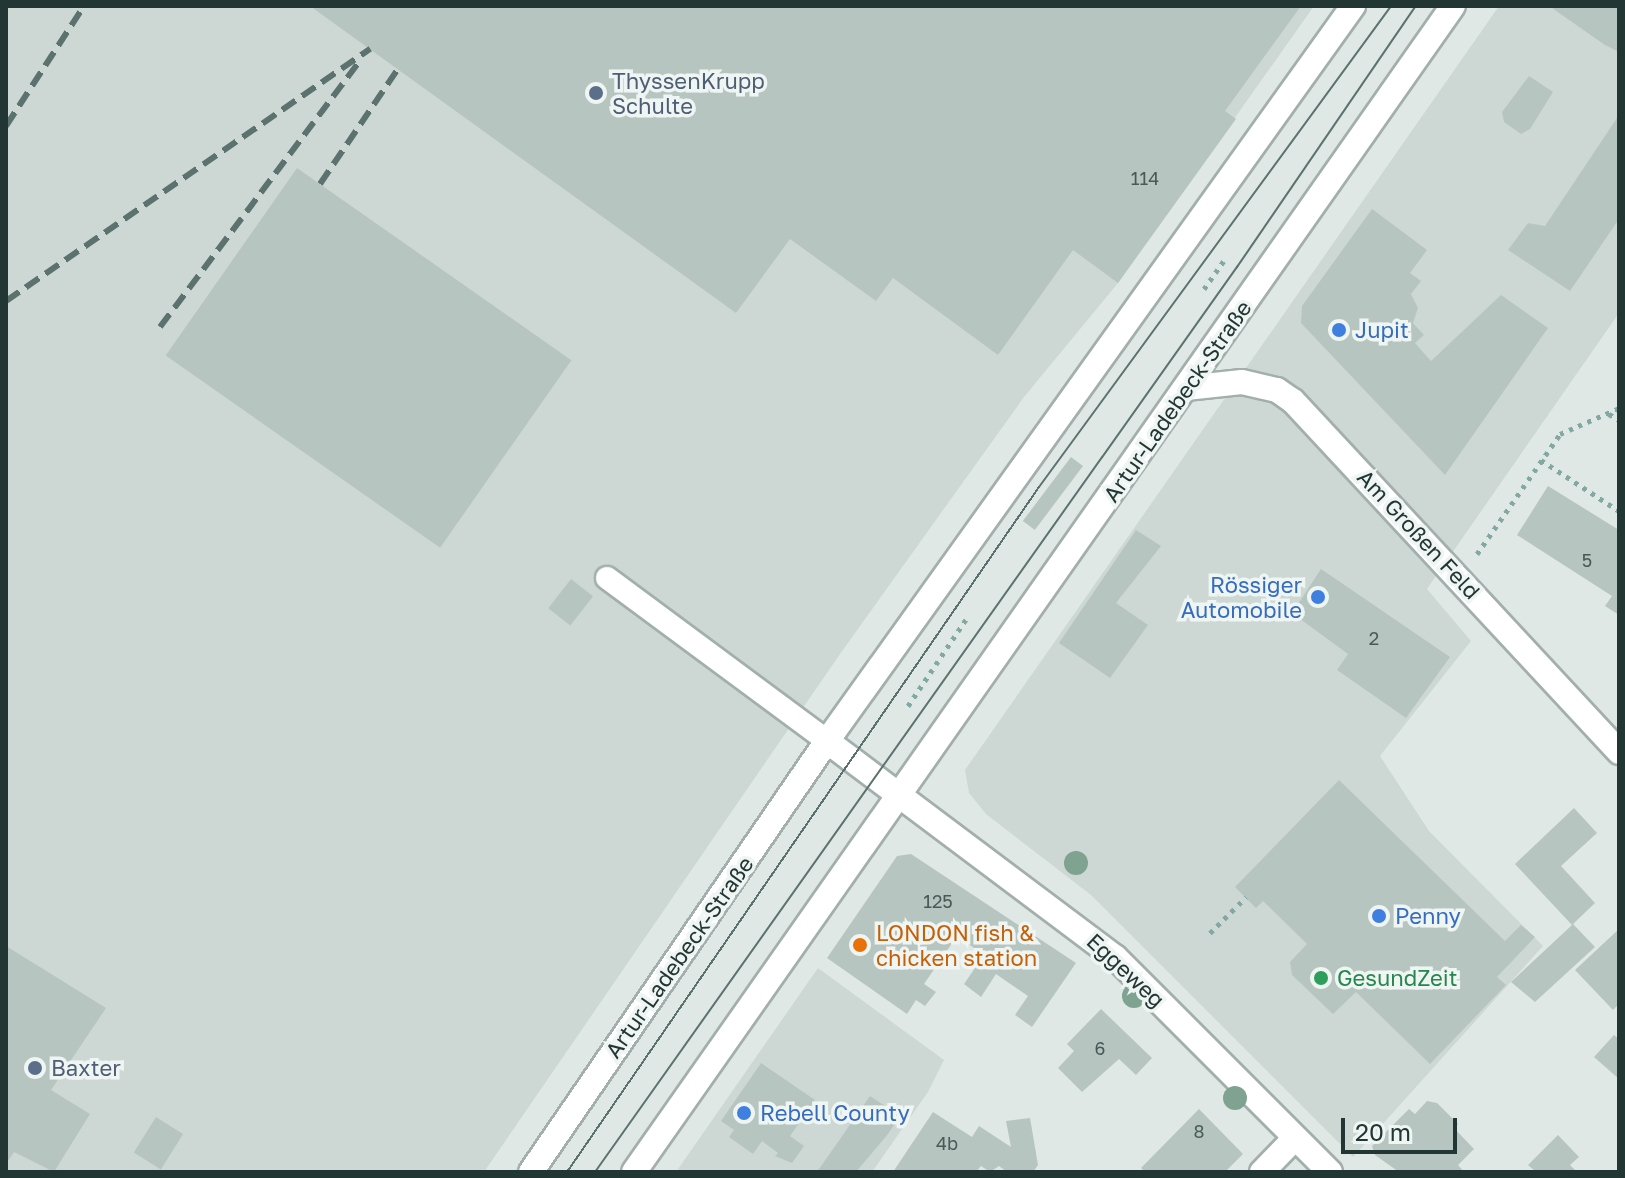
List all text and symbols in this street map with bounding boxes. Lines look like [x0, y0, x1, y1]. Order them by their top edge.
place label: ThyssenKrupp Schulte [612, 67, 765, 118]
marker: ThyssenKrupp Schulte [587, 84, 605, 102]
house number: 114 [1131, 167, 1159, 189]
street label: Artur-Ladebeck-Straße [1097, 295, 1257, 507]
place label: Jupit [1355, 317, 1409, 343]
marker: Jupit [1330, 321, 1348, 339]
street label: Am Großen Feld [1352, 464, 1486, 604]
house number: 5 [1582, 549, 1592, 571]
place label: Rössiger Automobile [1181, 571, 1302, 622]
marker: Rössiger Automobile [1309, 588, 1327, 606]
house number: 2 [1369, 627, 1379, 649]
street label: Artur-Ladebeck-Straße [599, 851, 759, 1063]
house number: 125 [923, 890, 953, 912]
place label: Penny [1395, 903, 1461, 929]
marker: Penny [1370, 907, 1388, 925]
place label: LONDON fish & chicken station [876, 919, 1037, 970]
street label: Eggeweg [1082, 927, 1170, 1013]
marker: LONDON fish & chicken station [851, 936, 869, 954]
place label: GesundZeit [1337, 965, 1458, 991]
marker: GesundZeit [1312, 969, 1330, 987]
house number: 6 [1095, 1037, 1105, 1059]
place label: Baxter [51, 1055, 121, 1081]
marker: Baxter [26, 1059, 44, 1077]
place label: Rebell County [760, 1100, 910, 1126]
scale bar [1345, 1102, 1461, 1152]
marker: Rebell County [735, 1104, 753, 1122]
text: 20 m [1355, 1117, 1411, 1146]
house number: 8 [1194, 1120, 1204, 1142]
house number: 4b [936, 1132, 958, 1154]

